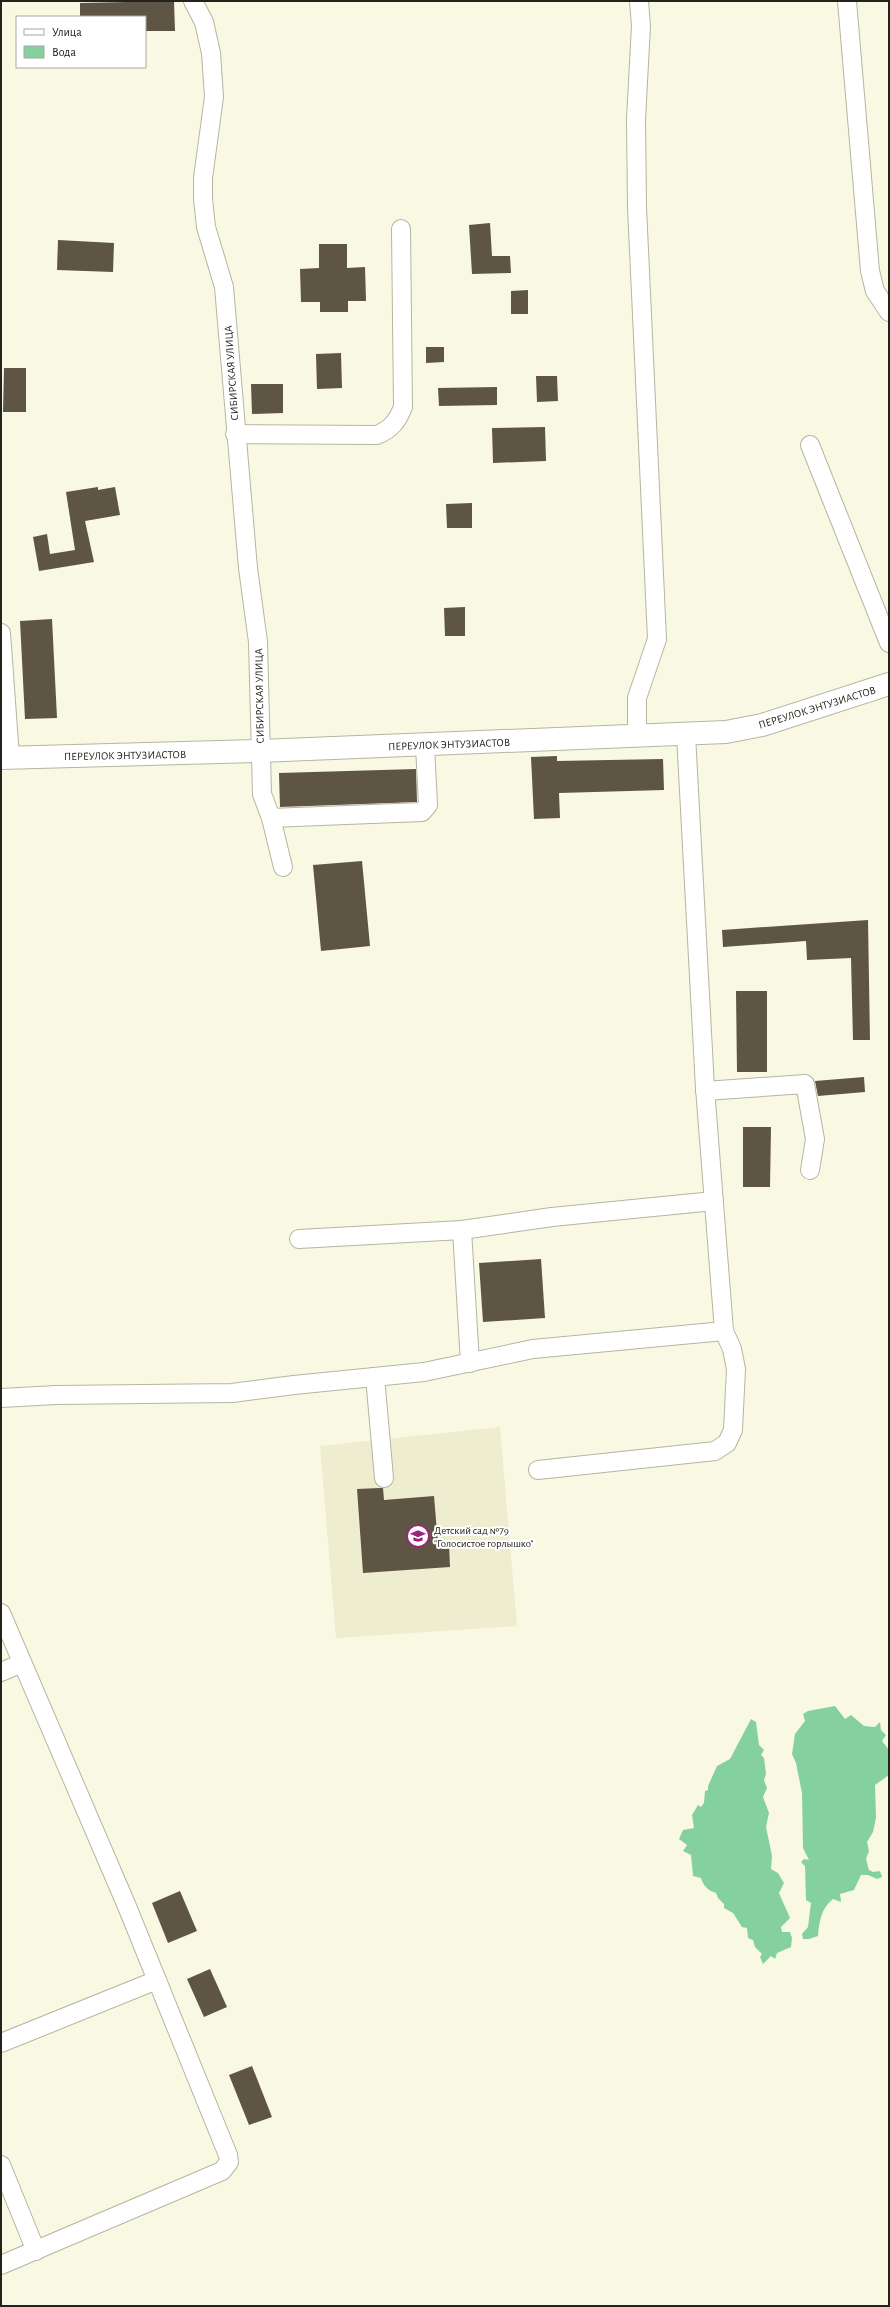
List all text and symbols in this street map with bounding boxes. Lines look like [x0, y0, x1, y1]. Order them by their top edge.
legend [16, 16, 146, 68]
text: Улица [52, 26, 82, 38]
text: Вода [52, 46, 76, 58]
street label: СИБИРСКАЯ УЛИЦА [223, 325, 240, 421]
street label: СИБИРСКАЯ УЛИЦА [253, 648, 266, 744]
street label: ПЕРЕУЛОК ЭНТУЗИАСТОВ [757, 684, 877, 731]
street label: ПЕРЕУЛОК ЭНТУЗИАСТОВ [388, 737, 510, 752]
street label: ПЕРЕУЛОК ЭНТУЗИАСТОВ [64, 749, 186, 762]
school or university icon: Детский сад №79 "Голосистое горлышко" [405, 1523, 431, 1549]
place label: Детский сад №79 "Голосистое горлышко" [434, 1525, 534, 1549]

